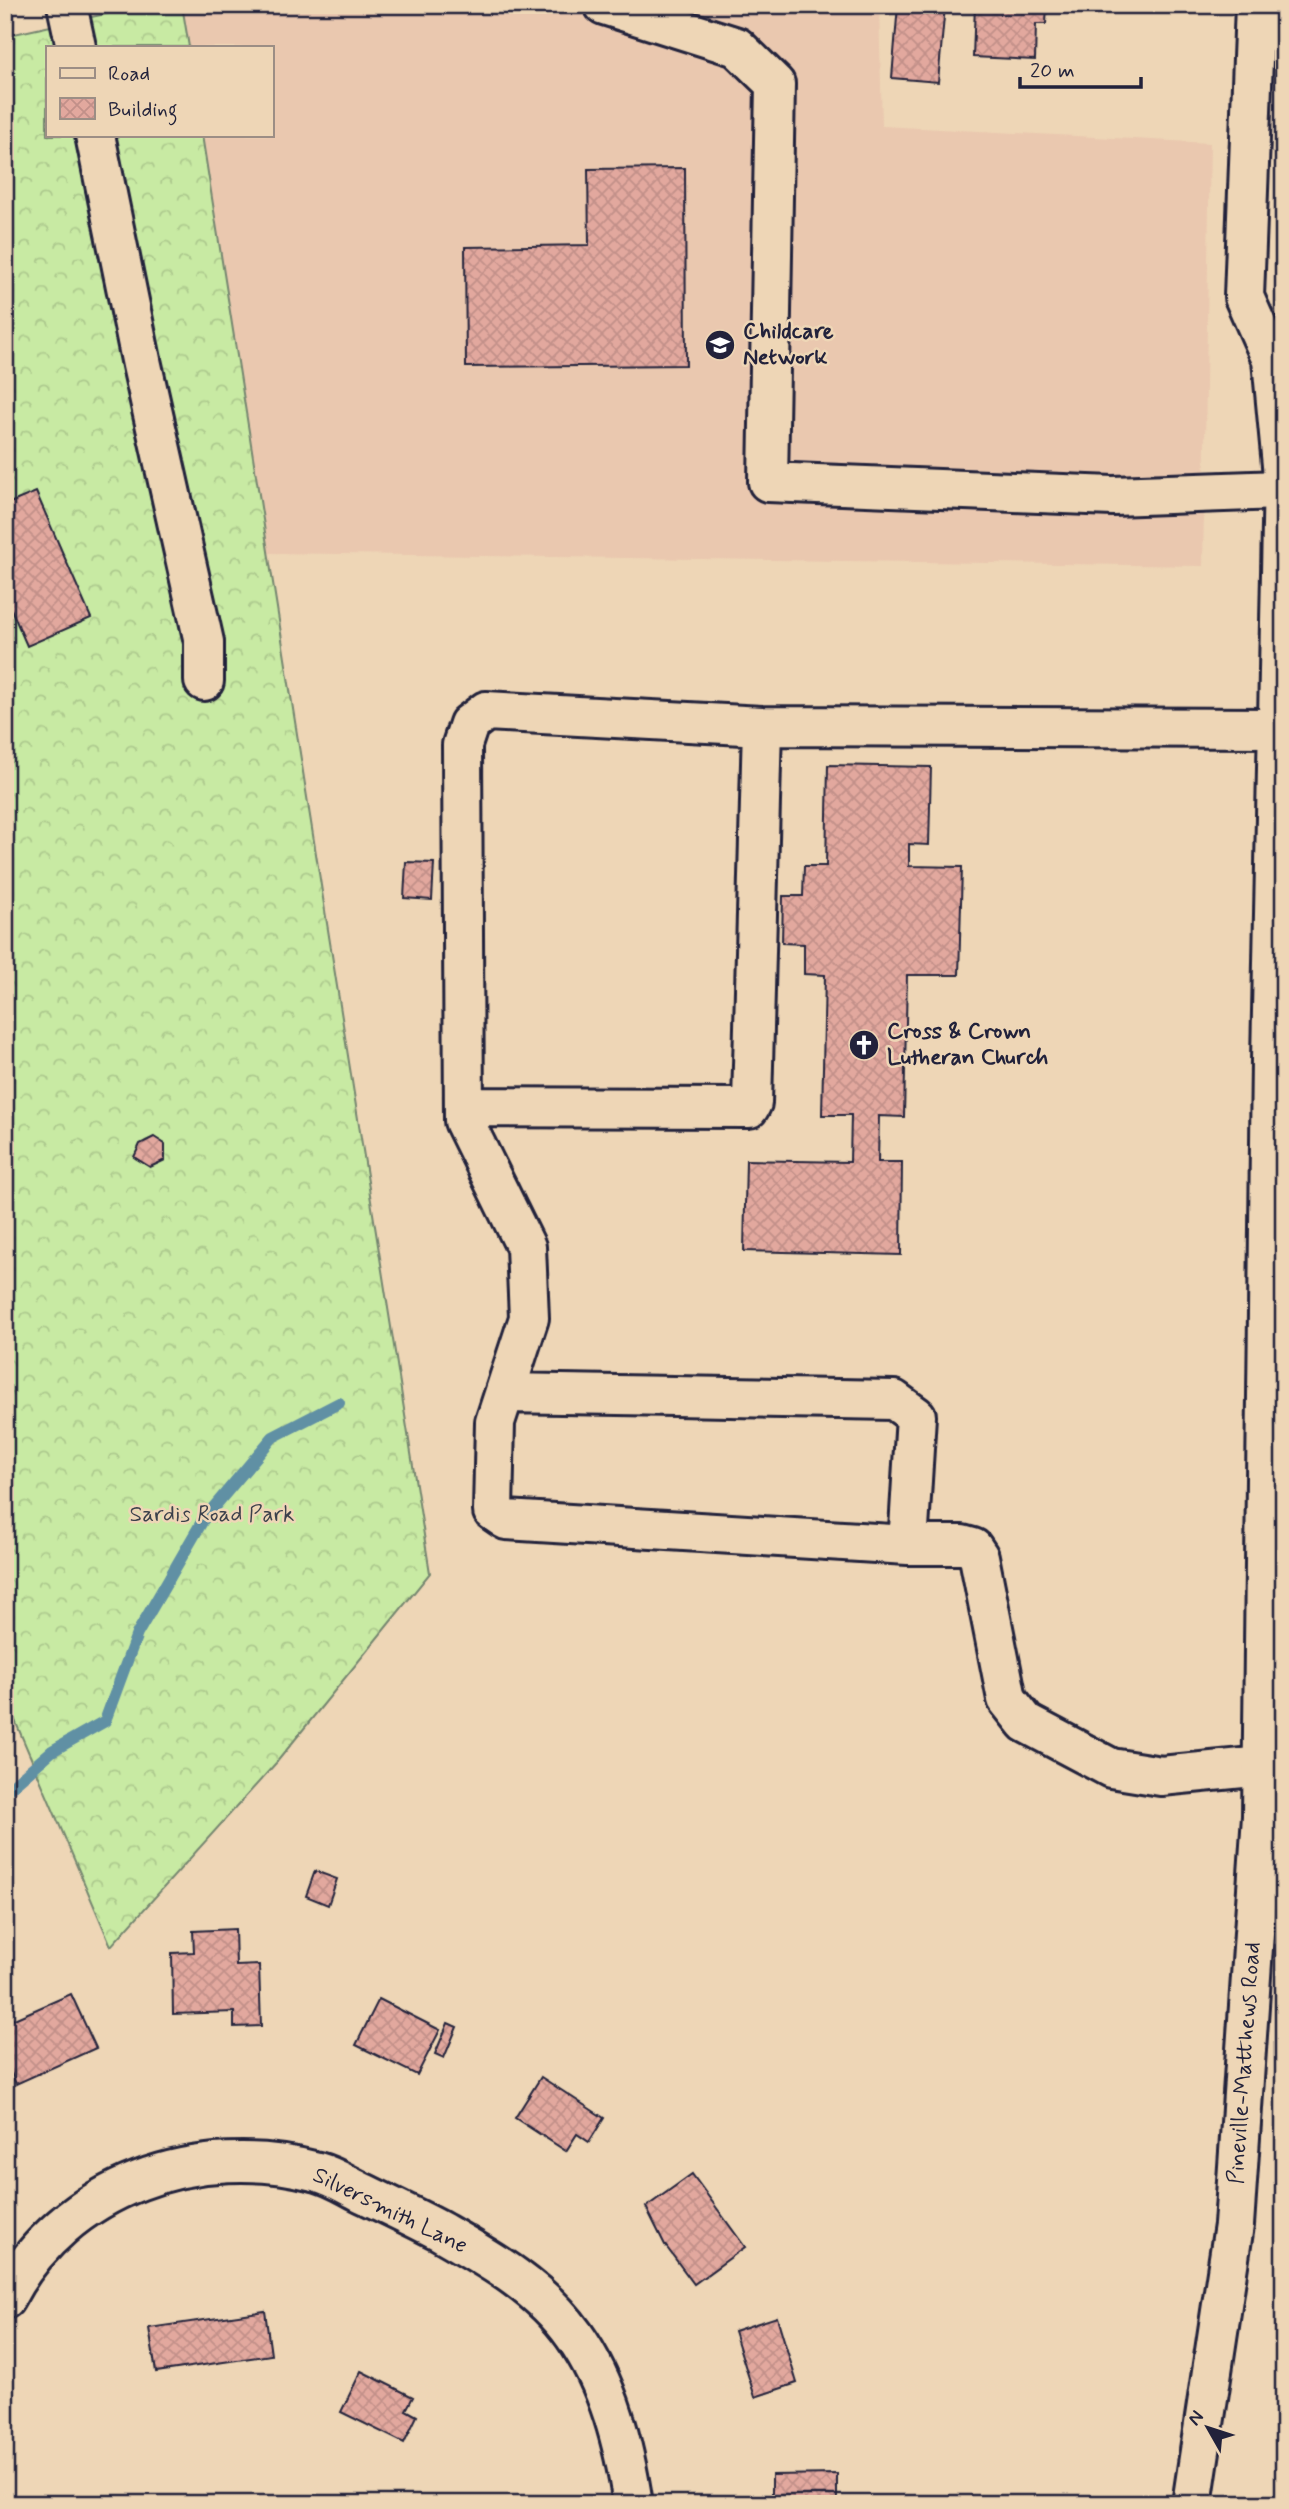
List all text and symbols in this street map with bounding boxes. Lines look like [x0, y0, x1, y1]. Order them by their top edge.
legend [46, 46, 273, 136]
scale bar [1020, 46, 1140, 90]
text: 20 m [1030, 57, 1075, 85]
text: Road [108, 60, 150, 88]
text: Building [108, 96, 178, 126]
place label: Childcare Network [743, 317, 834, 373]
school or university icon: Childcare Network [703, 328, 737, 362]
place label: Cross & Crown Lutheran Church [887, 1017, 1048, 1073]
church icon: Cross & Crown Lutheran Church [847, 1028, 881, 1062]
park label: Sardis Road Park [129, 1500, 295, 1530]
street label: Pineville-Matthews Road [1222, 1941, 1268, 2185]
street label: Silversmith Lane [308, 2161, 472, 2261]
north arrow [1174, 2394, 1244, 2464]
text: N [1182, 2405, 1210, 2431]

